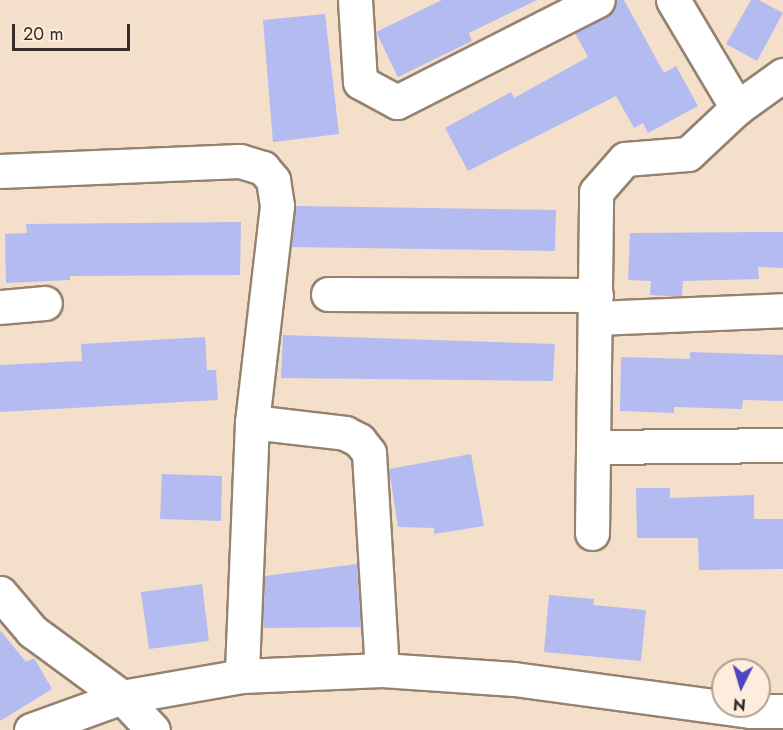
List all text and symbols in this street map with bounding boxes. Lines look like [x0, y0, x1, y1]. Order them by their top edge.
scale bar [15, 12, 134, 50]
text: 20 m [23, 21, 63, 47]
north arrow [711, 658, 771, 718]
text: N [732, 692, 747, 716]

